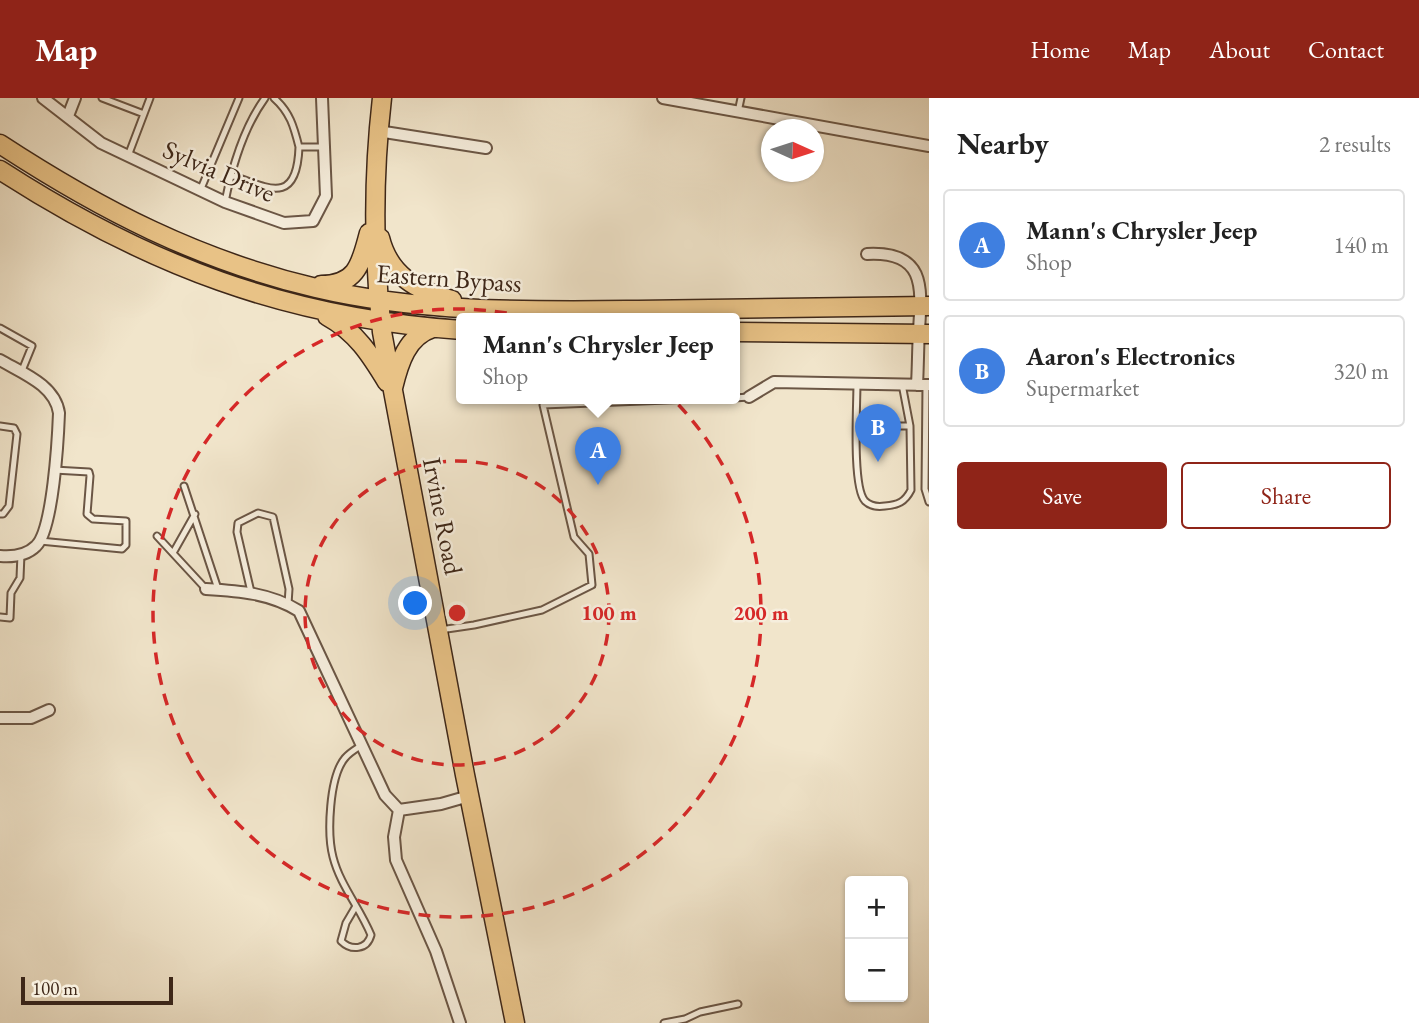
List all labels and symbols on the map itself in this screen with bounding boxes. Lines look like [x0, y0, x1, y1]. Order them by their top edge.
north arrow [761, 119, 824, 182]
street label: Sylvia Drive [158, 132, 280, 210]
street label: Eastern Bypass [375, 256, 523, 300]
pin: B [855, 404, 901, 462]
pin: A [575, 427, 621, 485]
street label: Irvine Road [415, 454, 471, 578]
your location [398, 586, 432, 620]
text: 100 m [581, 599, 637, 626]
text: 200 m [733, 599, 789, 626]
centre of rings [445, 601, 469, 625]
scale bar [21, 974, 173, 1006]

